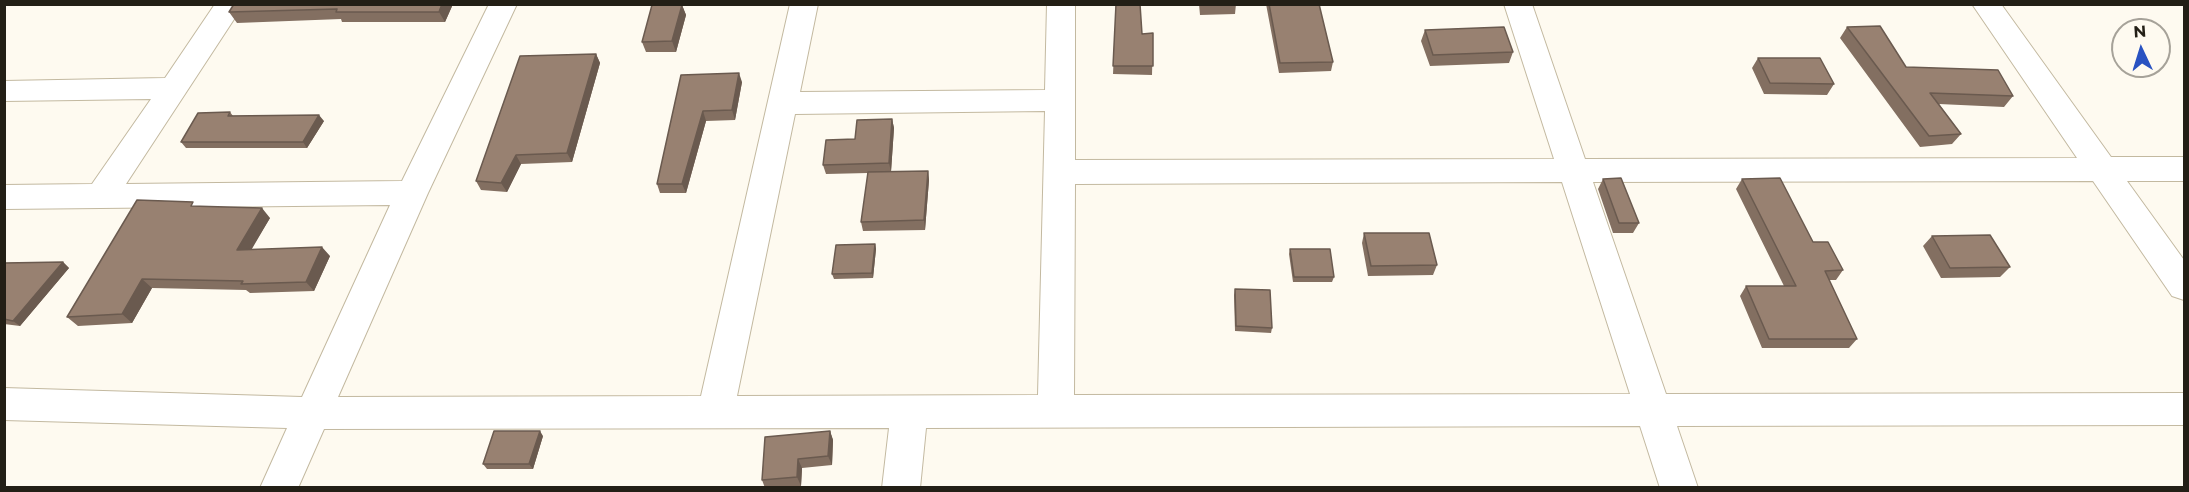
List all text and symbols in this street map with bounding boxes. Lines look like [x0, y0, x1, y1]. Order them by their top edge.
north arrow [2111, 18, 2171, 78]
text: N [2133, 22, 2147, 41]

